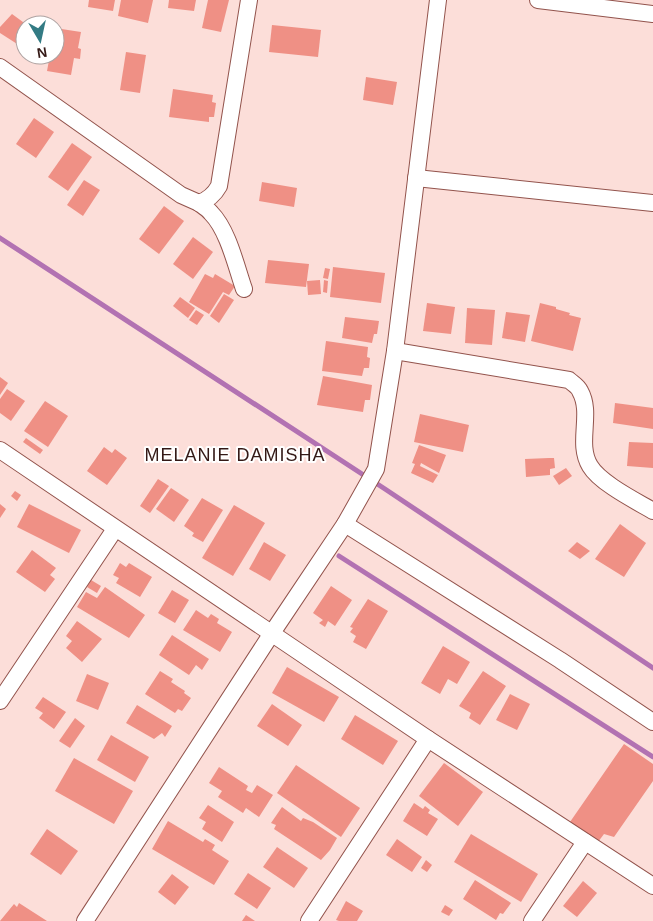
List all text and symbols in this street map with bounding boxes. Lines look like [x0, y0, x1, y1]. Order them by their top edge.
north arrow [15, 15, 65, 65]
text: N [36, 44, 48, 62]
district label: MELANIE DAMISHA [144, 445, 326, 465]

